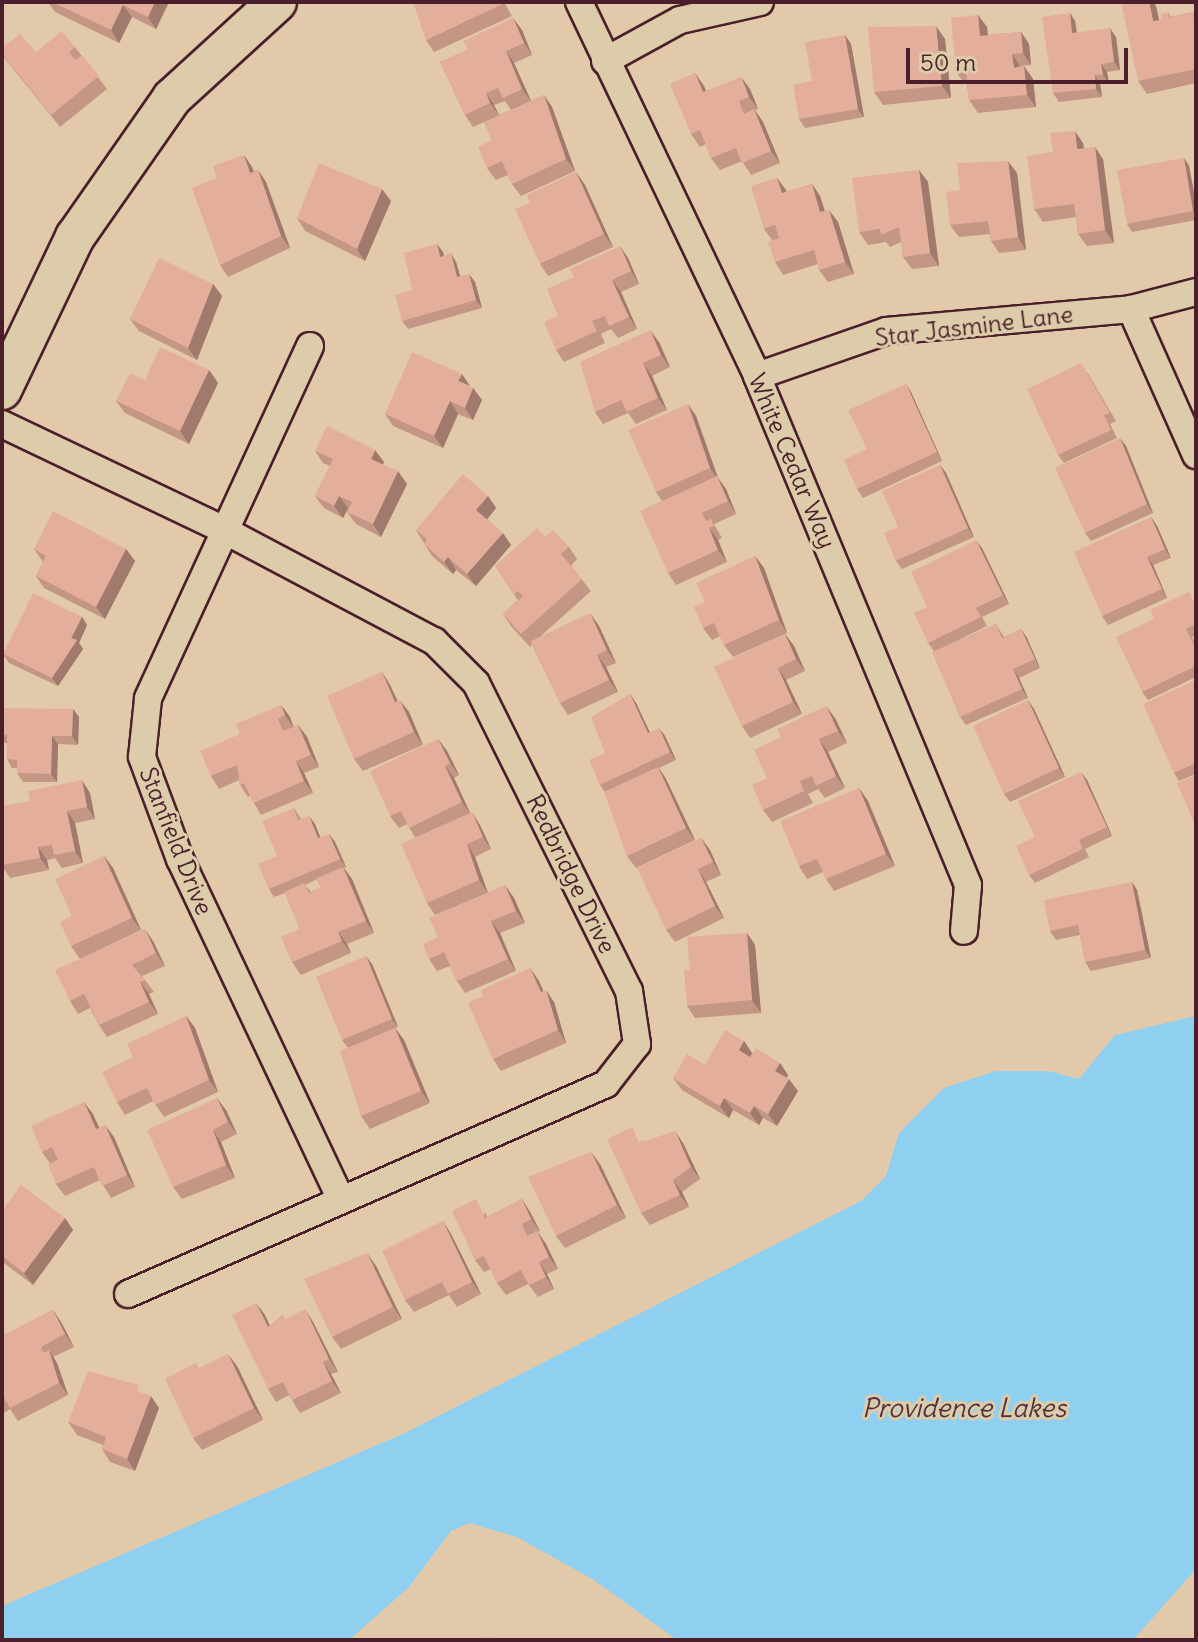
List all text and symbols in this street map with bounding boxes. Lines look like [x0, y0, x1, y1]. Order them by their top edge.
scale bar [910, 32, 1132, 82]
text: 50 m [920, 47, 976, 77]
street label: Star Jasmine Lane [873, 300, 1075, 352]
street label: White Cedar Way [742, 369, 842, 553]
street label: Stanfield Drive [133, 763, 219, 919]
street label: Redbridge Drive [520, 790, 622, 958]
water label: Providence Lakes [862, 1392, 1066, 1424]

